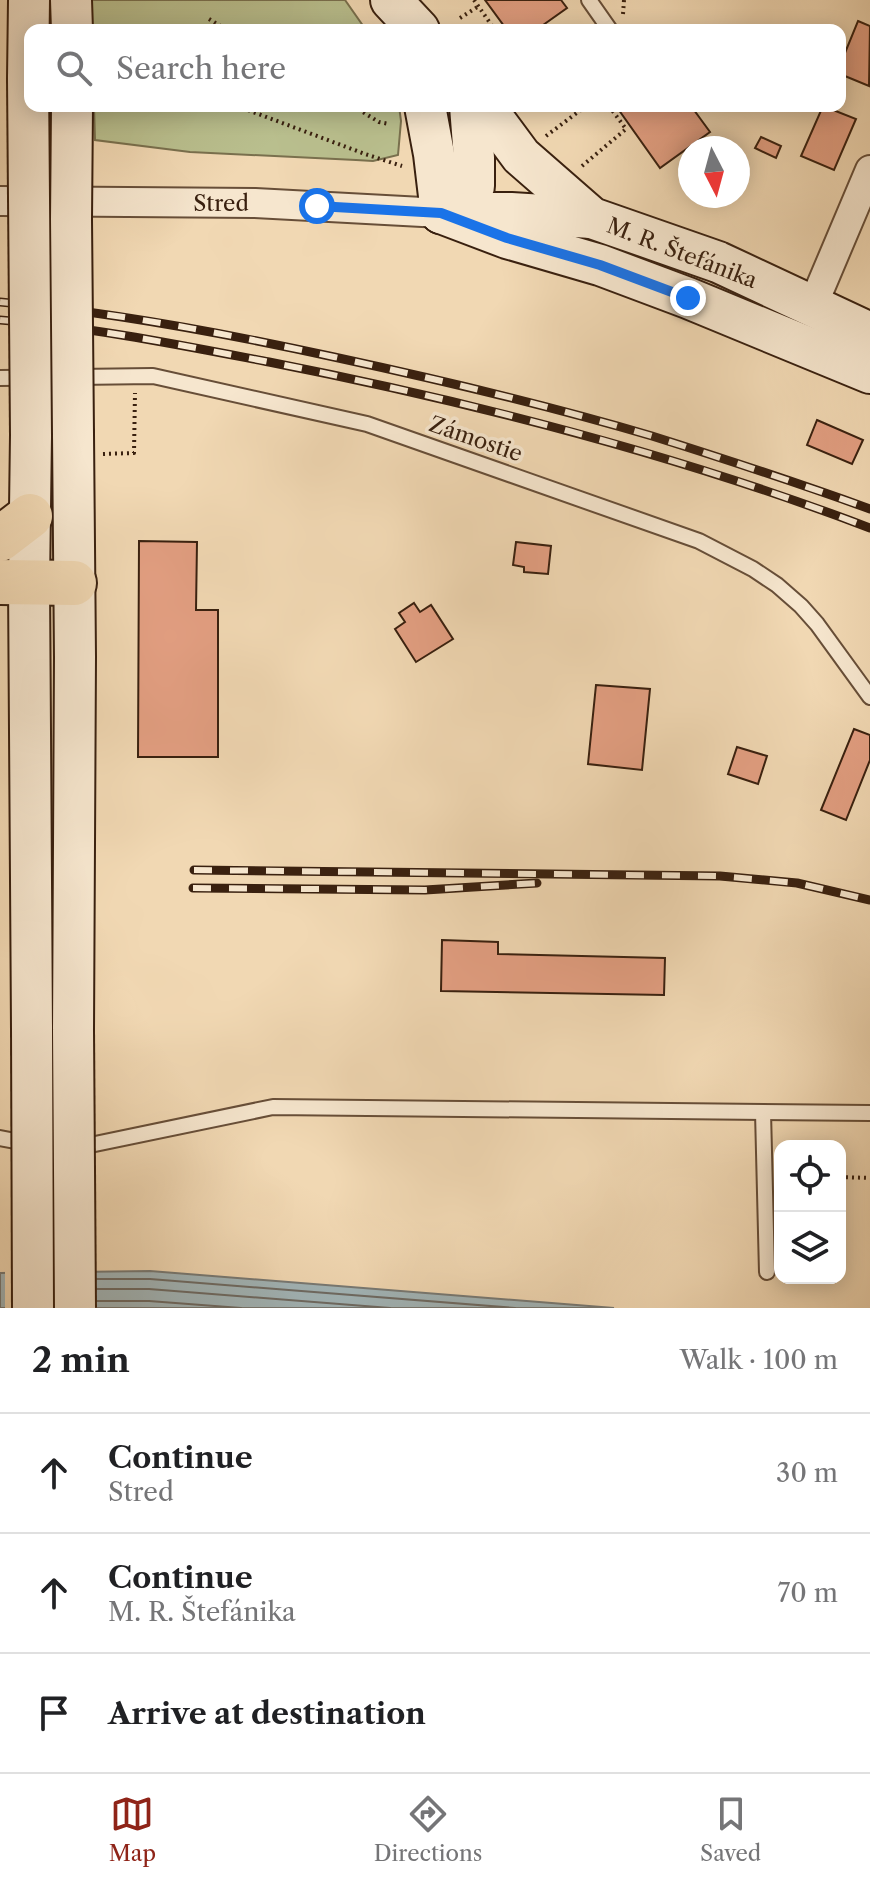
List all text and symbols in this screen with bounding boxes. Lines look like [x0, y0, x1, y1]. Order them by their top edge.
search box [24, 24, 846, 112]
icon: search [52, 46, 96, 90]
text: Search here [116, 50, 286, 87]
north arrow [678, 136, 750, 208]
route start [299, 188, 335, 224]
street label: Stred [193, 190, 249, 217]
street label: M. R. Štefánika [603, 211, 762, 294]
route end [670, 280, 706, 316]
street label: Zámostie [426, 410, 526, 468]
map controls [774, 1140, 846, 1284]
button: locate [774, 1140, 846, 1212]
button: layers [774, 1212, 846, 1284]
text: 2 min [32, 1339, 130, 1381]
text: Walk · 100 m [680, 1344, 838, 1376]
text: Continue [108, 1439, 253, 1476]
icon: ahead [32, 1451, 76, 1495]
text: 30 m [776, 1457, 838, 1489]
text: Stred [108, 1476, 174, 1508]
text: Continue [108, 1559, 253, 1596]
icon: ahead [32, 1571, 76, 1615]
text: 70 m [778, 1577, 838, 1609]
text: M. R. Štefánika [108, 1596, 296, 1628]
icon: arrive [32, 1691, 76, 1735]
text: Arrive at destination [108, 1695, 426, 1732]
tab: Map [109, 1792, 156, 1867]
tab: Directions [374, 1792, 482, 1867]
tab: Saved [700, 1792, 761, 1867]

